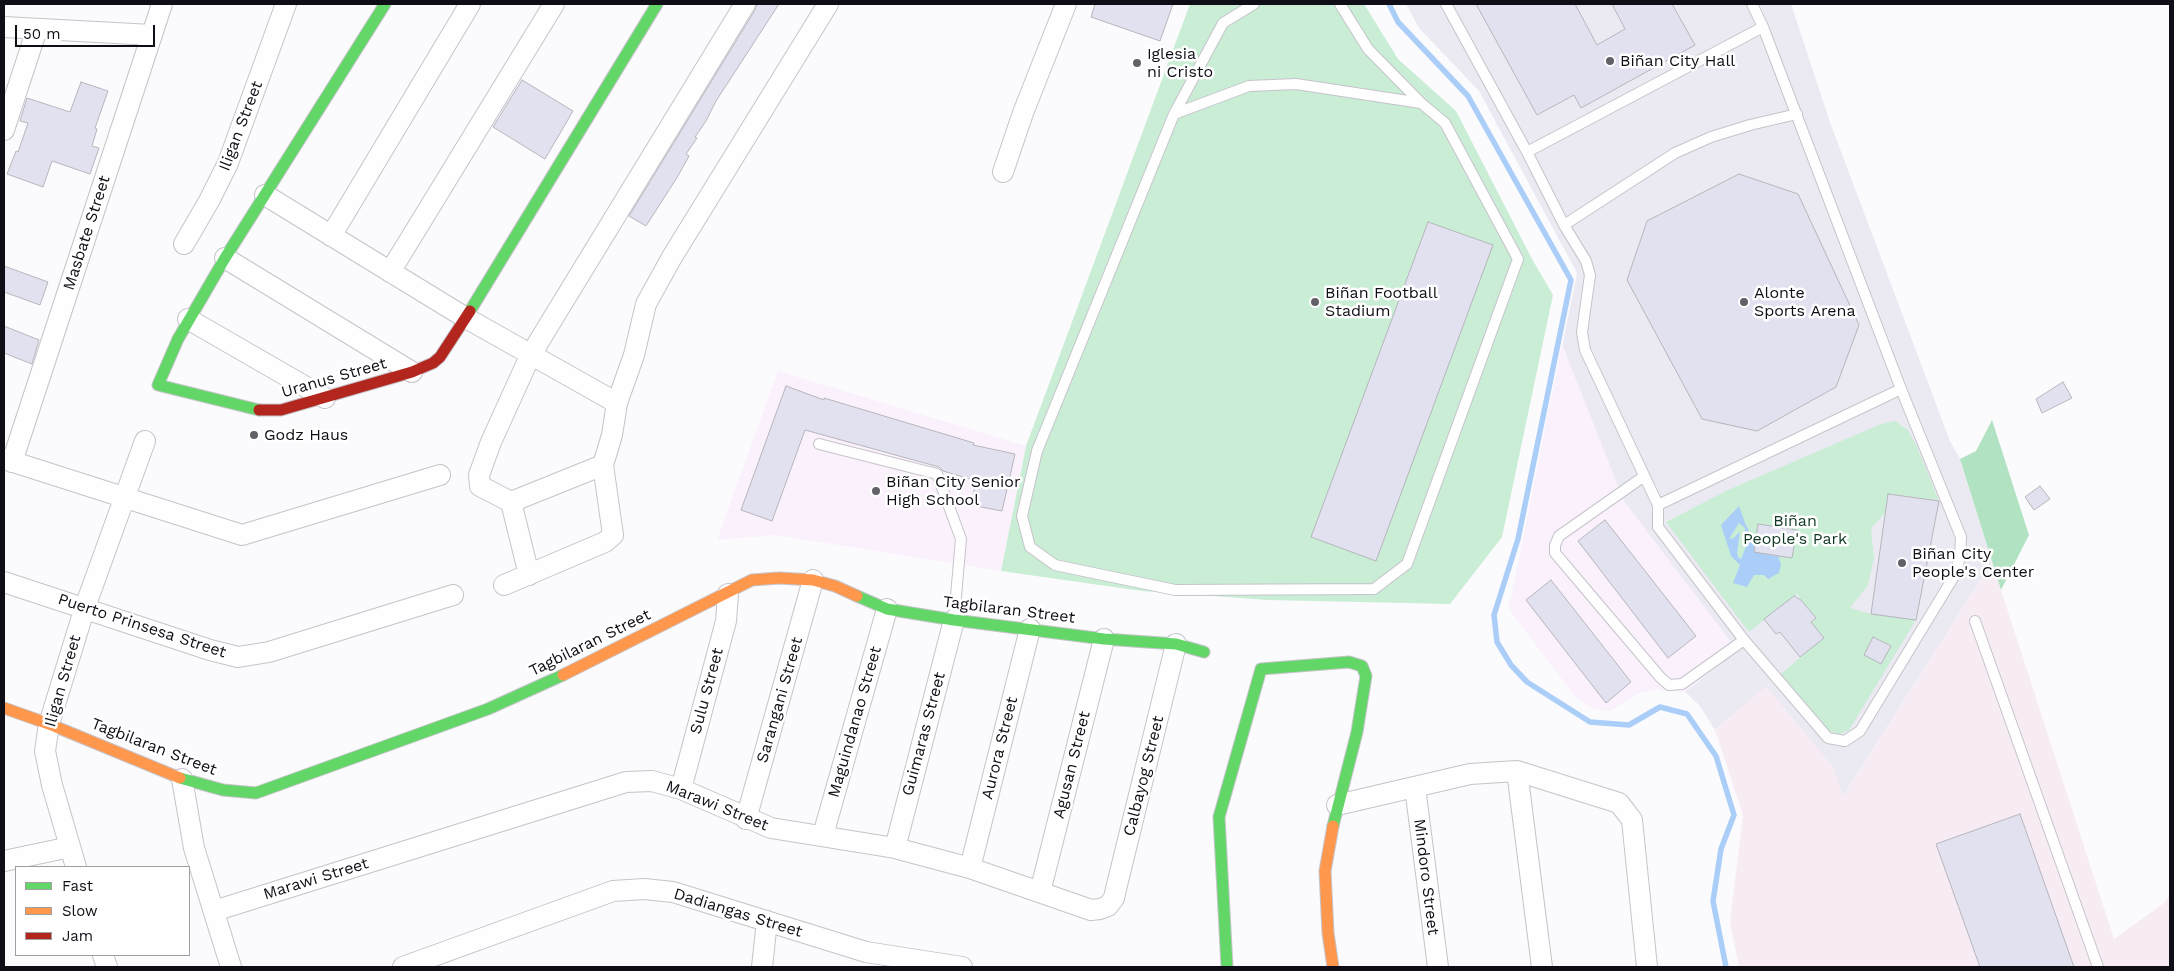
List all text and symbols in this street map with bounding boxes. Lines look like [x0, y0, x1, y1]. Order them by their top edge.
scale bar [18, 15, 158, 47]
text: 50 m [23, 25, 60, 43]
place label: Iglesia ni Cristo [1147, 44, 1213, 82]
place label: Biñan City Hall [1620, 51, 1735, 71]
marker: Biñan City Hall [1604, 55, 1616, 67]
marker: Iglesia ni Cristo [1131, 57, 1143, 69]
street label: Iligan Street [215, 78, 267, 174]
street label: Masbate Street [59, 173, 115, 293]
place label: Biñan Football Stadium [1325, 283, 1438, 321]
place label: Alonte Sports Arena [1754, 283, 1855, 321]
marker: Biñan Football Stadium [1309, 296, 1321, 308]
marker: Alonte Sports Arena [1738, 296, 1750, 308]
street label: Uranus Street [279, 354, 389, 402]
place label: Godz Haus [264, 425, 348, 445]
marker: Godz Haus [248, 429, 260, 441]
place label: Biñan City Senior High School [886, 472, 1020, 510]
marker: Biñan City Senior High School [870, 485, 882, 497]
park label: Biñan People's Park [1743, 511, 1847, 549]
place label: Biñan City People's Center [1912, 544, 2034, 582]
marker: Biñan City People's Center [1896, 557, 1908, 569]
street label: Puerto Prinsesa Street [55, 590, 229, 662]
street label: Tagbilaran Street [942, 592, 1076, 628]
street label: Tagbilaran Street [526, 605, 654, 681]
street label: Iligan Street [41, 633, 85, 729]
street label: Sarangani Street [753, 635, 807, 765]
street label: Maguindanao Street [824, 644, 886, 800]
street label: Sulu Street [686, 646, 728, 736]
street label: Guimaras Street [898, 670, 950, 798]
street label: Aurora Street [978, 695, 1022, 801]
street label: Agusan Street [1049, 709, 1095, 821]
street label: Tagbilaran Street [89, 714, 219, 780]
street label: Calbayog Street [1120, 714, 1168, 838]
street label: Marawi Street [663, 777, 771, 835]
street label: Mindoro Street [1409, 818, 1443, 936]
street label: Marawi Street [261, 854, 371, 904]
legend [15, 866, 190, 956]
text: Fast [62, 877, 93, 895]
street label: Dadiangas Street [671, 884, 805, 942]
text: Slow [62, 902, 98, 920]
text: Jam [62, 927, 93, 945]

